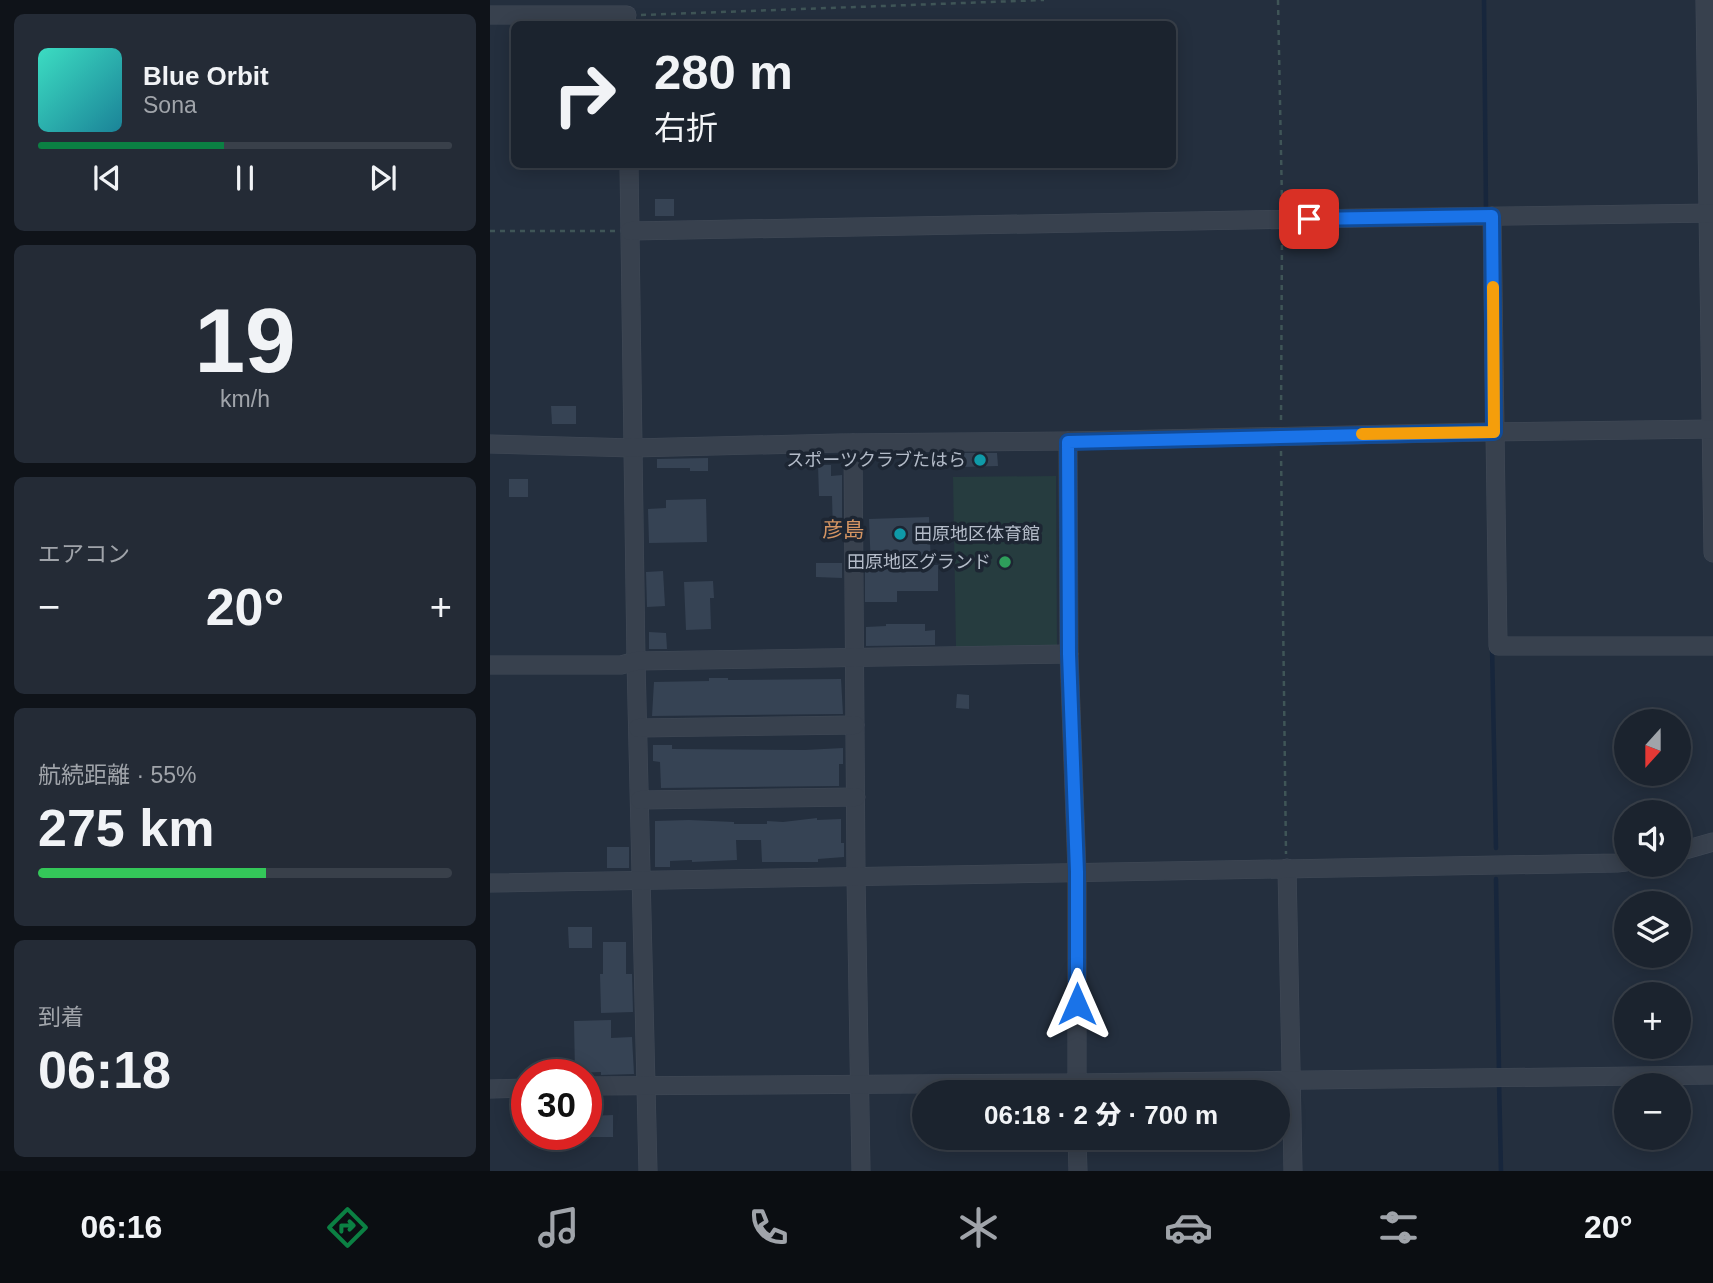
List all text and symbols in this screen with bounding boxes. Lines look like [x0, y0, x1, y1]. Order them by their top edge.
text: 280 m [654, 45, 793, 99]
icon: right [539, 49, 630, 140]
text: Blue Orbit [143, 61, 269, 91]
text: Sona [143, 92, 197, 118]
text: 右折 [654, 110, 718, 146]
icon: previous [88, 159, 126, 197]
icon: pause [226, 159, 264, 197]
icon: next [364, 159, 402, 197]
pin [1279, 189, 1339, 249]
icon: arrive [1290, 200, 1328, 238]
text: 19 [194, 290, 296, 391]
text: km/h [220, 386, 270, 412]
place label: スポーツクラブたはら [786, 450, 966, 470]
marker: スポーツクラブたはら [972, 452, 988, 468]
district label: 彦島 [822, 518, 864, 541]
place label: 田原地区体育館 [914, 524, 1040, 544]
marker: 田原地区体育館 [892, 526, 908, 542]
text: エアコン [38, 541, 130, 567]
place label: 田原地区グランド [847, 552, 991, 572]
marker: 田原地区グランド [997, 554, 1013, 570]
text: 20° [206, 578, 284, 636]
text: − [38, 586, 60, 628]
text: + [430, 586, 452, 628]
north arrow [1614, 709, 1690, 786]
map controls [1614, 709, 1691, 1150]
text: 航続距離 · 55% [38, 762, 196, 788]
text: 275 km [38, 799, 214, 857]
button: sound [1614, 800, 1691, 877]
button: layers [1614, 891, 1691, 968]
position arrow [1040, 967, 1114, 1041]
button: + [1614, 982, 1691, 1059]
text: 到着 [38, 1004, 84, 1030]
text: 06:18 [38, 1041, 171, 1099]
speed limit sign: 30 [511, 1059, 602, 1150]
button: − [1614, 1073, 1691, 1150]
text: 06:18 · 2 分 · 700 m [984, 1100, 1218, 1130]
icon: directions [323, 1203, 372, 1252]
icon: music [534, 1203, 583, 1252]
icon: phone [744, 1203, 793, 1252]
icon: climate [954, 1203, 1003, 1252]
icon: car [1164, 1203, 1213, 1252]
icon: filters [1374, 1203, 1423, 1252]
text: 06:16 [81, 1209, 162, 1245]
text: 20° [1584, 1209, 1632, 1245]

